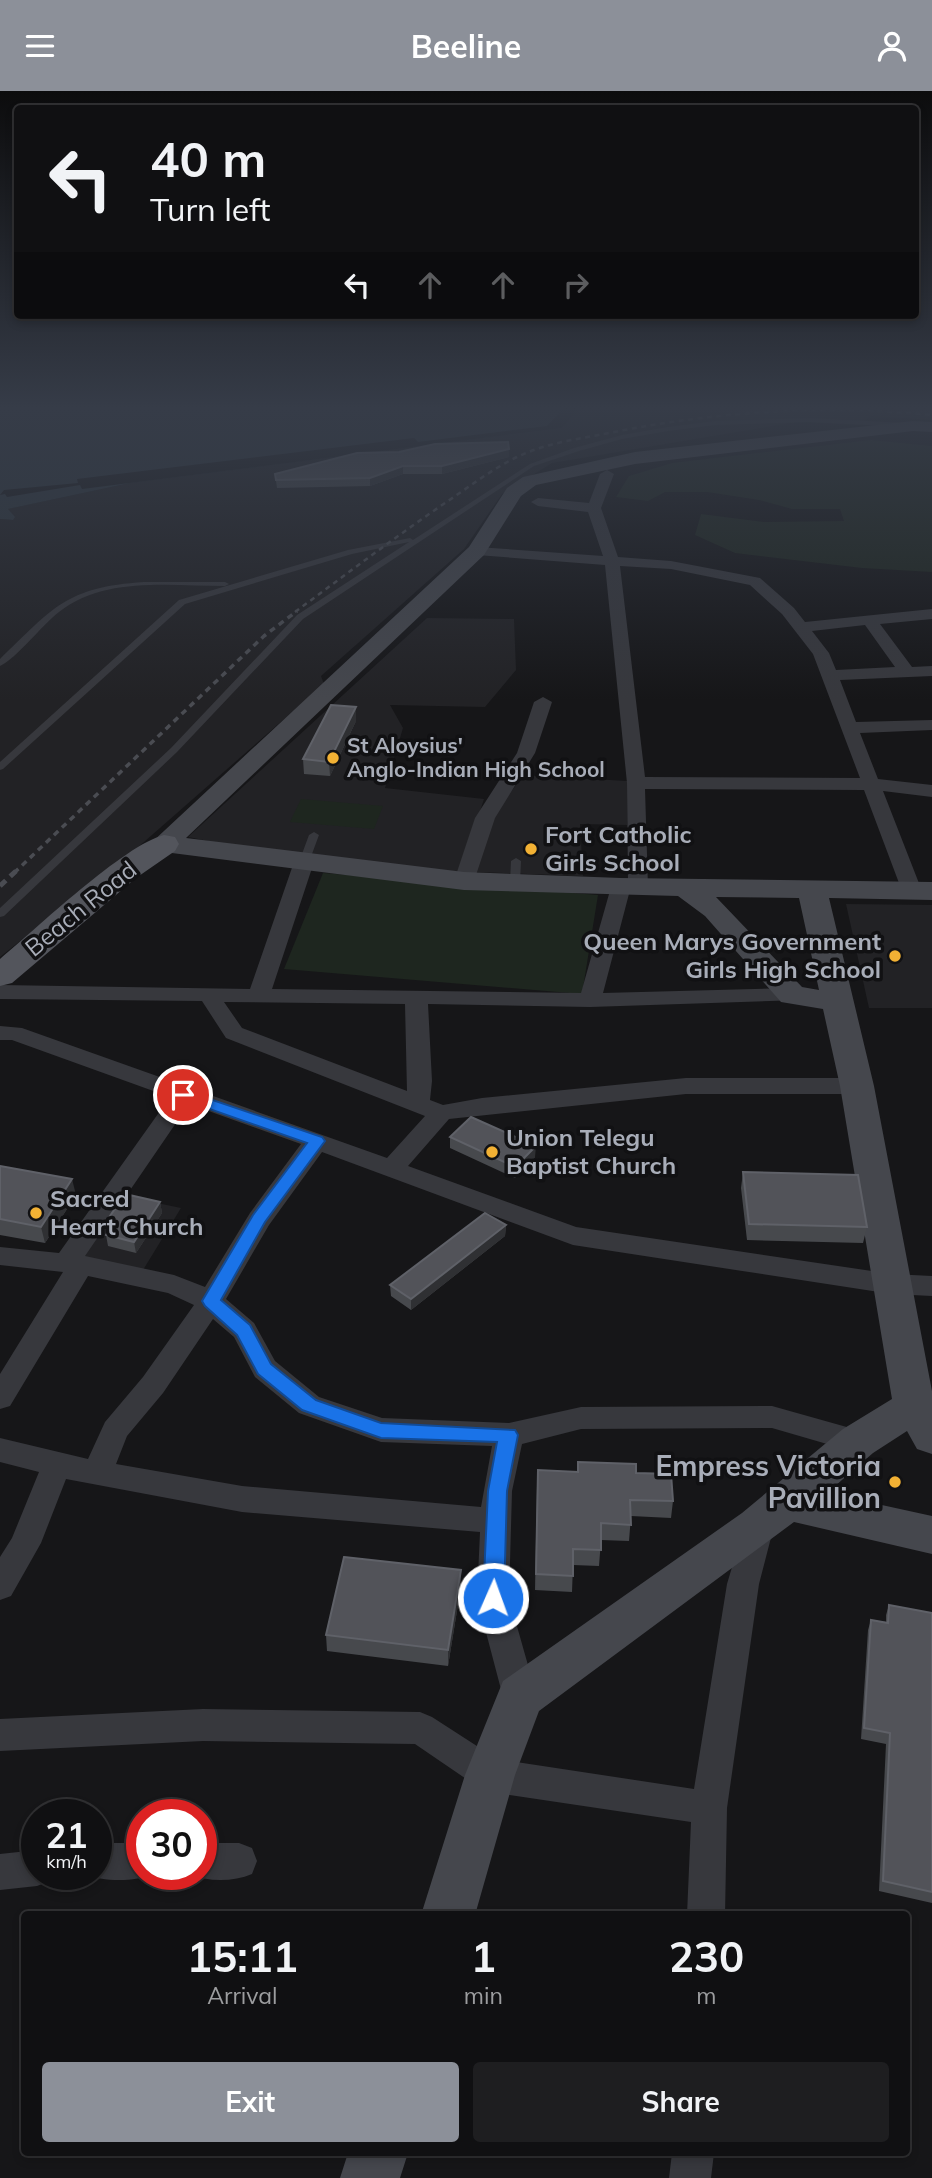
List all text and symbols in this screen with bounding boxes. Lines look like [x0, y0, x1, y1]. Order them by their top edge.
text: Beeline [411, 26, 521, 66]
icon: menu [21, 27, 59, 65]
icon: person [873, 27, 911, 65]
text: 40 m [150, 128, 266, 189]
icon: left [35, 133, 126, 224]
text: Turn left [150, 189, 270, 229]
icon: left [338, 266, 376, 304]
icon: ahead [411, 266, 449, 304]
icon: ahead [484, 266, 522, 304]
icon: right [557, 266, 595, 304]
place label: St Aloysius' Anglo-Indian High School [347, 732, 605, 782]
marker: St Aloysius' Anglo-Indian High School [325, 750, 341, 766]
place label: Fort Catholic Girls School [545, 819, 692, 877]
marker: Fort Catholic Girls School [523, 841, 539, 857]
street label: Beach Road [19, 854, 142, 962]
place label: Queen Marys Government Girls High School [583, 926, 881, 984]
marker: Queen Marys Government Girls High School [887, 948, 903, 964]
pin [153, 1065, 213, 1125]
icon: arrive [164, 1076, 202, 1114]
place label: Union Telegu Baptist Church [506, 1122, 676, 1180]
marker: Union Telegu Baptist Church [484, 1144, 500, 1160]
place label: Sacred Heart Church [50, 1183, 203, 1241]
marker: Sacred Heart Church [28, 1205, 44, 1221]
place label: Empress Victoria Pavillion [656, 1448, 881, 1515]
marker: Empress Victoria Pavillion [887, 1474, 903, 1490]
position arrow [456, 1561, 530, 1635]
speed limit sign: 30 [126, 1799, 217, 1890]
text: 21 [45, 1813, 88, 1857]
text: km/h [46, 1850, 87, 1873]
text: 15:11 [187, 1930, 298, 1983]
text: 1 [471, 1930, 496, 1983]
text: 230 [669, 1930, 744, 1983]
text: Arrival [207, 1981, 278, 2010]
text: min [464, 1981, 503, 2010]
text: m [696, 1981, 717, 2010]
button: Exit [42, 2062, 459, 2142]
button: Share [473, 2062, 889, 2142]

